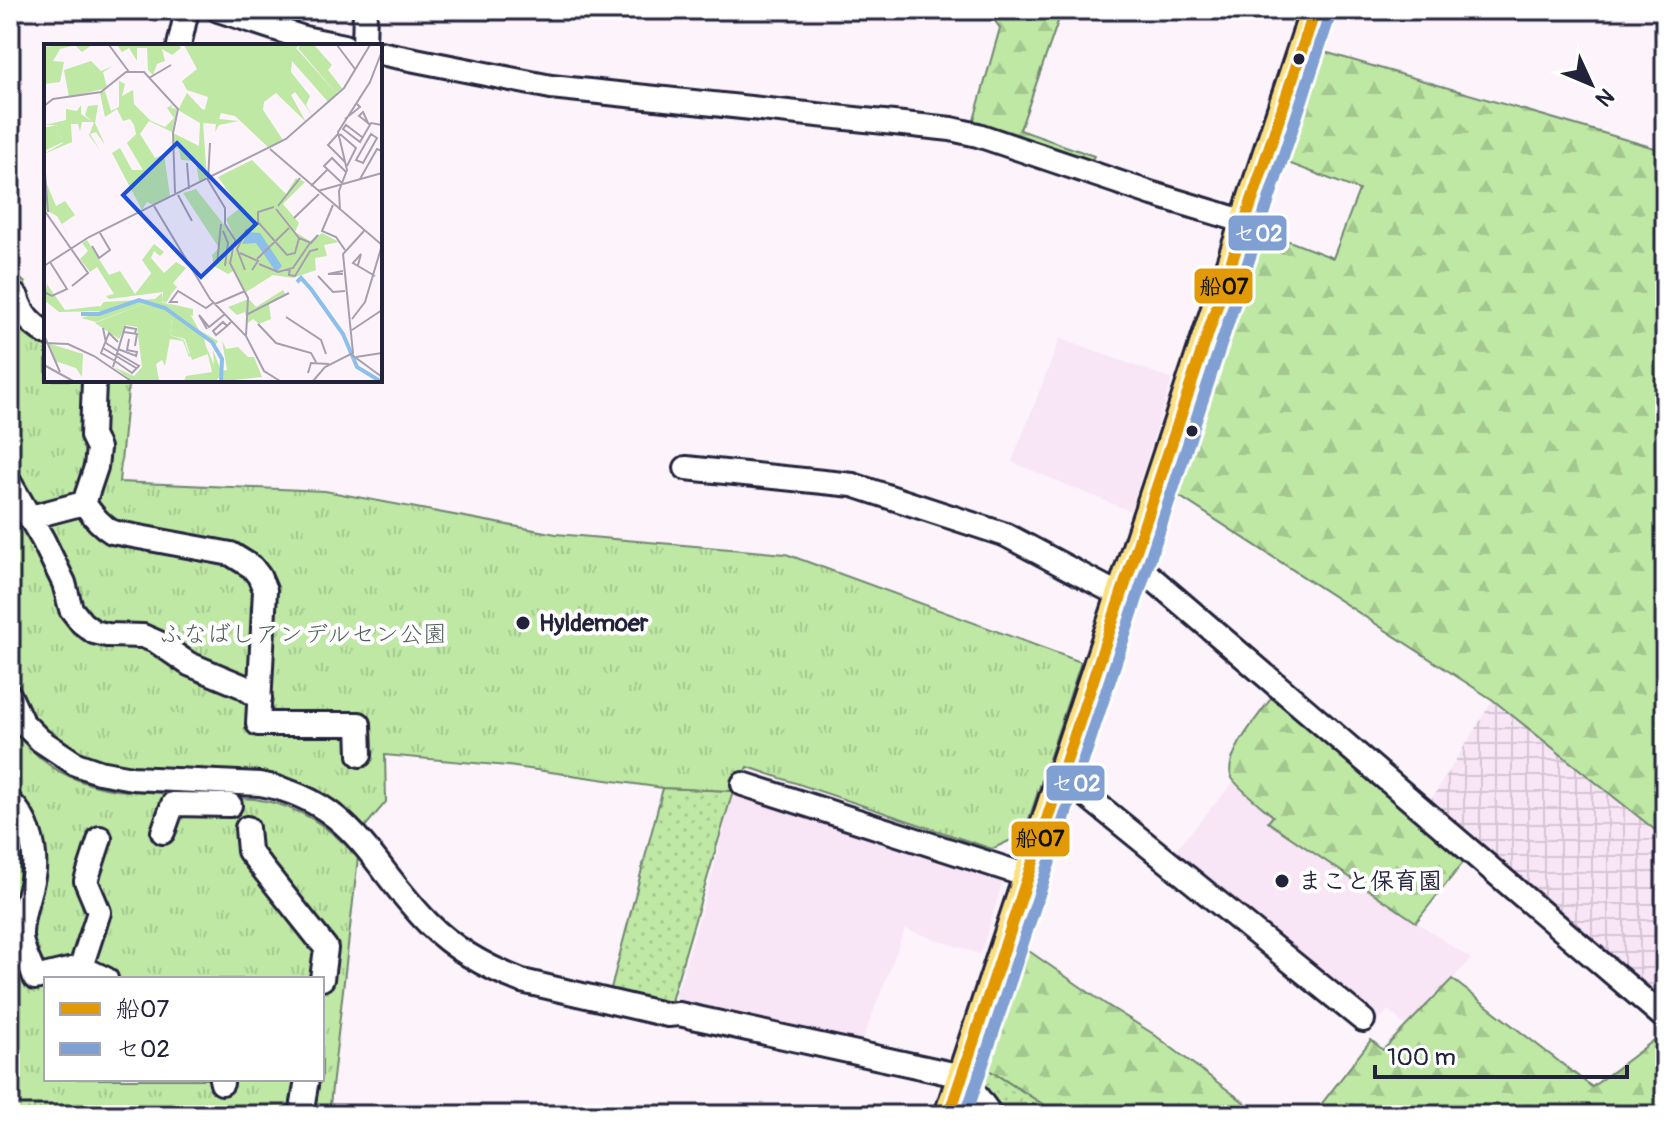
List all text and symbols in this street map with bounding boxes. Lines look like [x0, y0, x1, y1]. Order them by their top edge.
inset map [44, 44, 382, 382]
north arrow [1551, 44, 1631, 124]
unlabelled marker [1291, 51, 1307, 67]
text: N [1589, 82, 1620, 112]
line badge: セ02 [1227, 214, 1288, 252]
text: セ02 [1233, 220, 1283, 248]
line badge: 船07 [1193, 267, 1254, 305]
text: 船07 [1200, 273, 1249, 301]
unlabelled marker [1184, 423, 1200, 439]
place label: Hyldemoer [539, 609, 649, 638]
marker: Hyldemoer [514, 614, 532, 632]
park label: ふなばしアンデルセン公園 [159, 620, 447, 649]
line badge: セ02 [1045, 764, 1106, 802]
text: セ02 [1051, 770, 1101, 798]
line badge: 船07 [1010, 820, 1071, 858]
text: 船07 [1016, 825, 1065, 853]
place label: まこと保育園 [1298, 867, 1442, 896]
marker: まこと保育園 [1273, 872, 1291, 890]
legend [44, 977, 324, 1081]
text: 船07 [116, 995, 169, 1024]
scale bar [1375, 1029, 1627, 1079]
text: セ02 [116, 1035, 170, 1064]
text: 100 m [1387, 1043, 1456, 1072]

